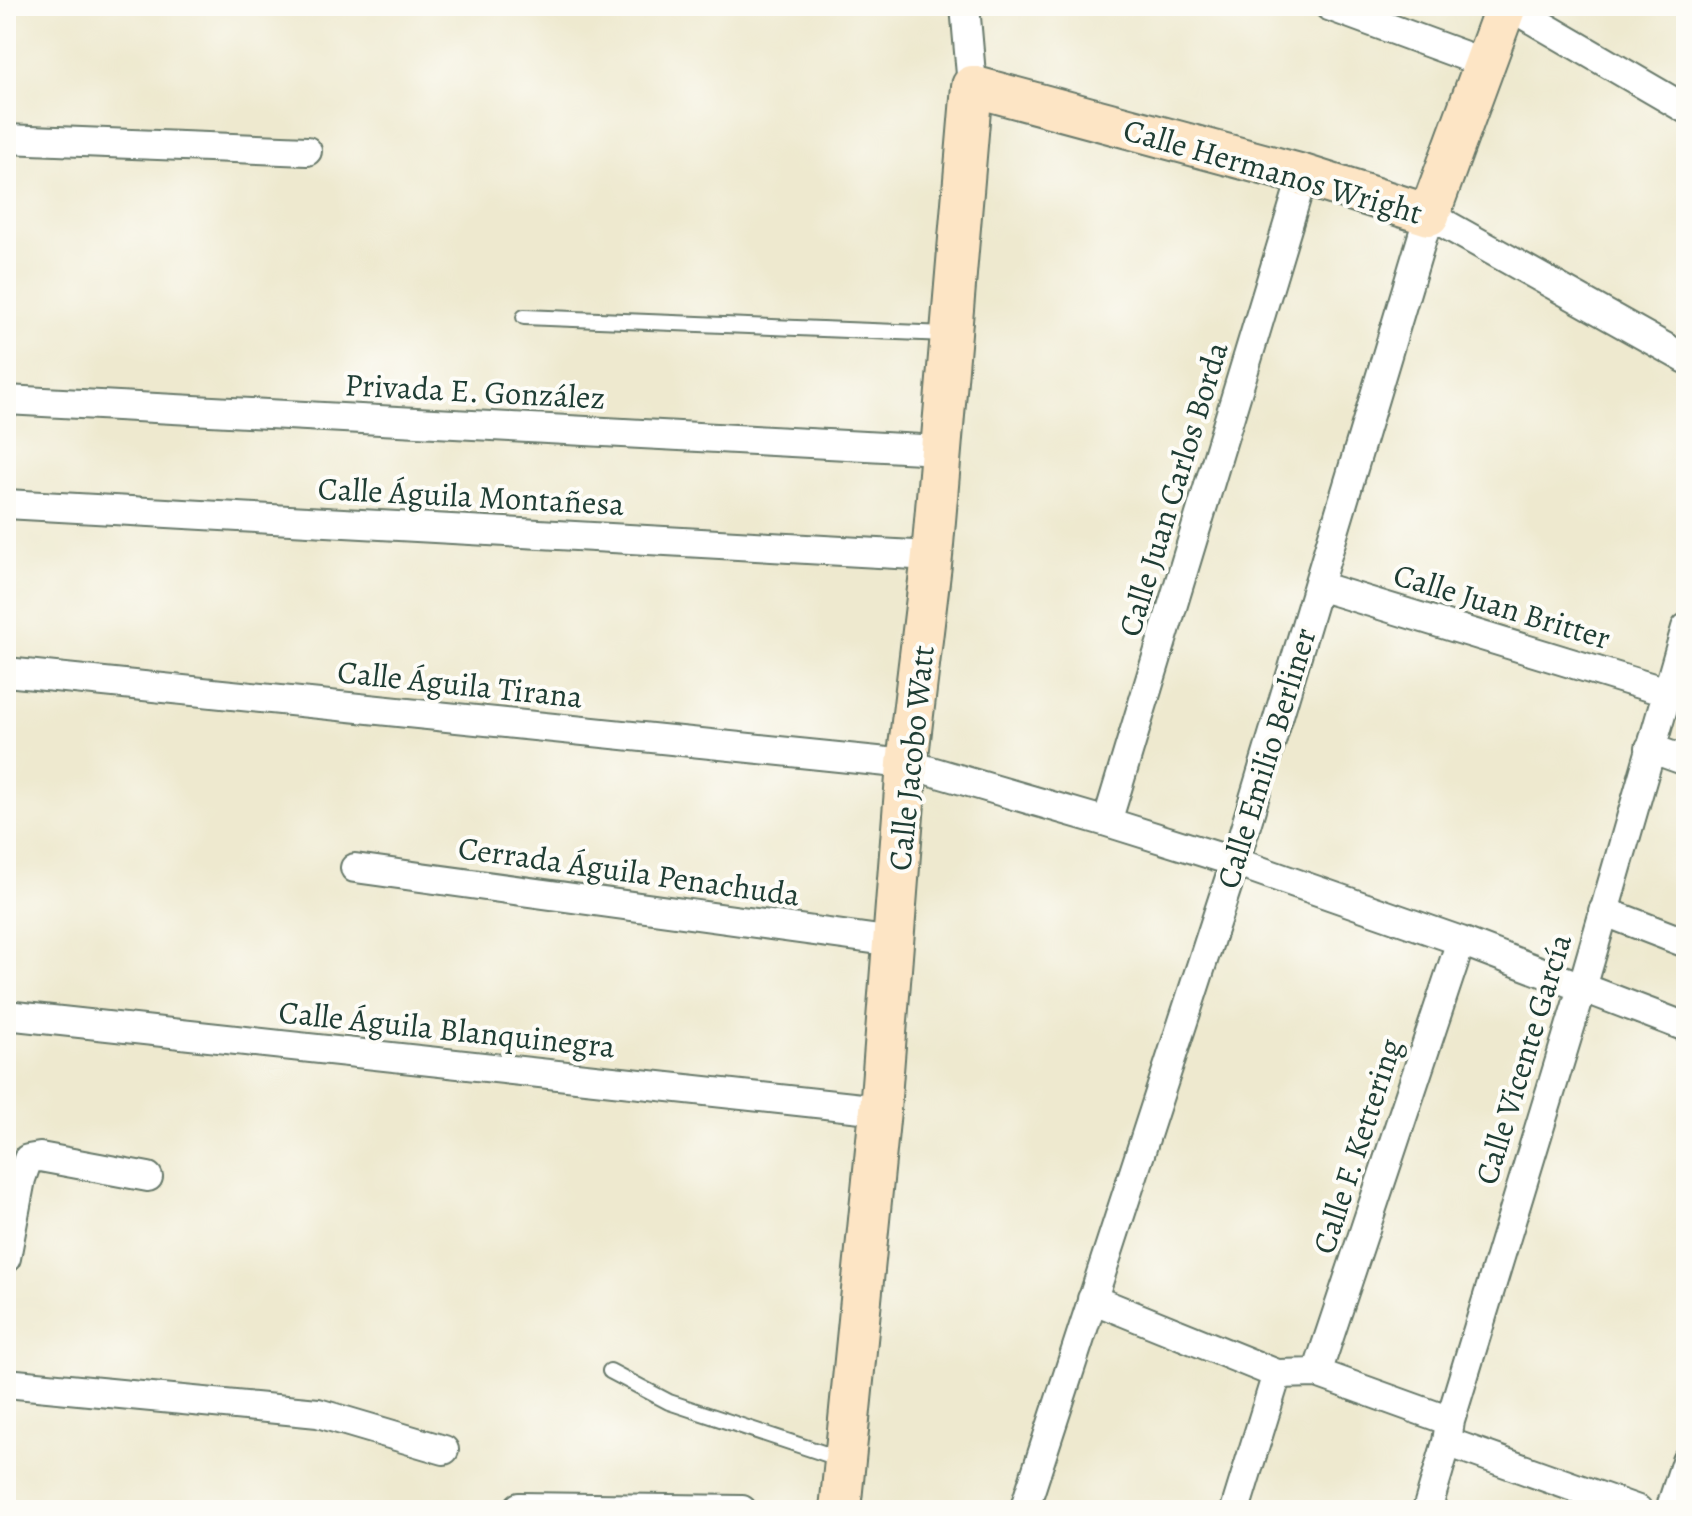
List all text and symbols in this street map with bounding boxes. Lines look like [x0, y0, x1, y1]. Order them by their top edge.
street label: Calle Hermanos Wright [1118, 107, 1428, 235]
street label: Calle Juan Carlos Borda [1107, 336, 1239, 642]
street label: Privada E. González [344, 362, 606, 420]
street label: Calle Águila Montañesa [317, 466, 625, 526]
street label: Calle Juan Britter [1388, 552, 1616, 660]
street label: Calle Emilio Berliner [1205, 622, 1327, 894]
street label: Calle Jacobo Watt [877, 643, 945, 873]
street label: Calle Águila Tirana [335, 649, 585, 719]
street label: Cerrada Águila Penachuda [455, 825, 803, 917]
street label: Calle Vicente García [1464, 928, 1582, 1190]
street label: Calle Águila Blanquinegra [277, 989, 617, 1069]
street label: Calle F. Kettering [1301, 1033, 1413, 1259]

